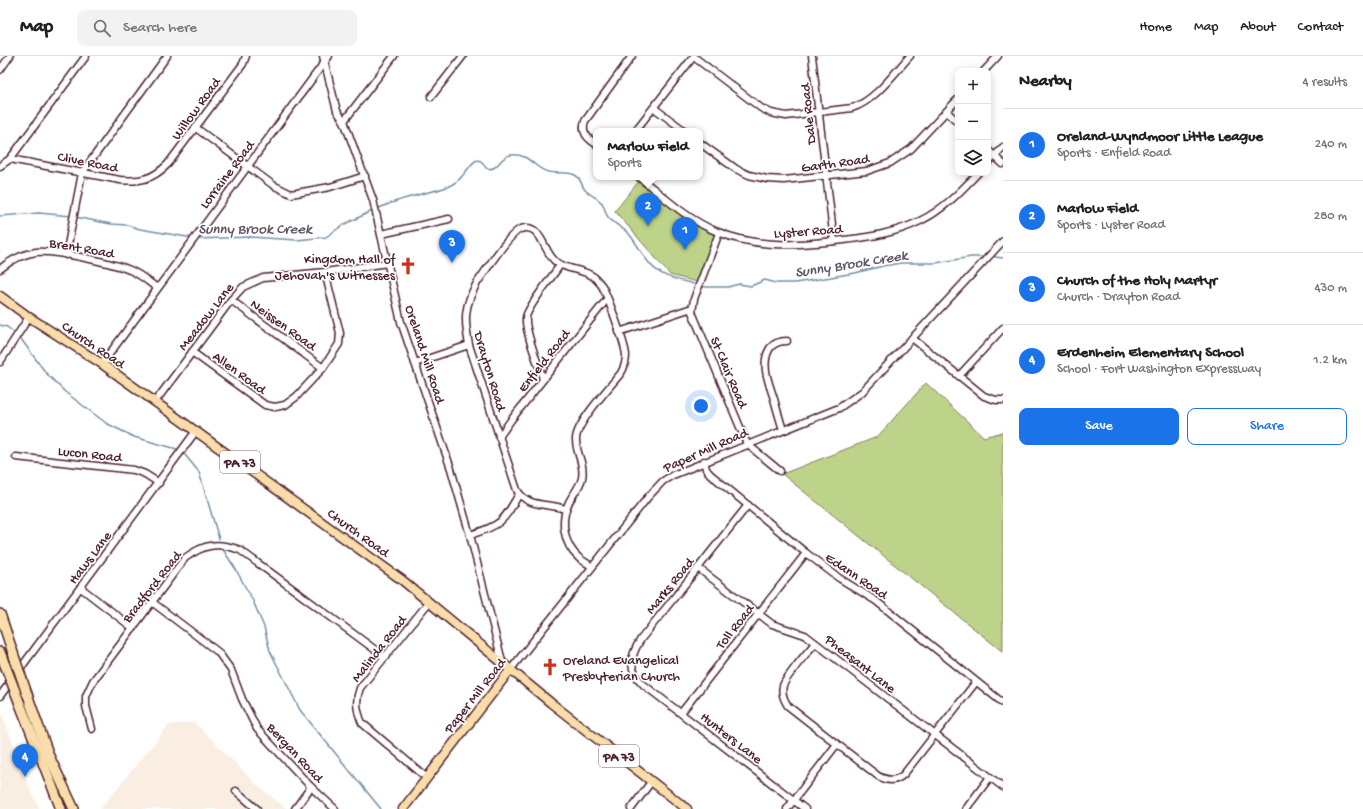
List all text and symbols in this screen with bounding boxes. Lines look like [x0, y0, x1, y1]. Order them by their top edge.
search box [77, 10, 357, 46]
text: Map [20, 16, 53, 39]
icon: search [91, 17, 113, 39]
text: Search here [123, 19, 197, 37]
text: Home [1140, 19, 1172, 36]
text: Map [1194, 19, 1218, 36]
text: About [1240, 19, 1276, 36]
text: Contact [1298, 19, 1343, 36]
map controls [955, 68, 991, 176]
button: + [955, 68, 991, 104]
text: Nearby [1019, 72, 1072, 92]
street label: Willow Road [169, 73, 226, 144]
text: 4 results [1303, 75, 1347, 90]
street label: Dale Road [798, 81, 821, 146]
button: − [955, 104, 991, 140]
popup [593, 128, 703, 180]
text: Oreland-Wyndmoor Little League [1057, 128, 1263, 146]
street label: Lorraine Road [197, 137, 260, 213]
text: 1 [1029, 137, 1035, 152]
text: 240 m [1315, 137, 1347, 152]
text: Marlow Field [607, 138, 689, 156]
button: layers [955, 140, 991, 176]
text: Sports · Enfield Road [1057, 146, 1171, 161]
street label: Clive Road [56, 149, 121, 178]
street label: Garth Road [800, 151, 872, 178]
text: Sports [607, 156, 641, 171]
pin: 2 [635, 193, 661, 226]
text: Marlow Field [1057, 200, 1138, 218]
text: 2 [1029, 209, 1035, 224]
text: 280 m [1314, 209, 1347, 224]
pin: 1 [672, 217, 698, 250]
text: Sports · Lyster Road [1057, 218, 1165, 233]
water label: Sunny Brook Creek [198, 221, 313, 239]
street label: Lyster Road [773, 221, 845, 243]
pin: 3 [439, 230, 465, 263]
street label: Brent Road [47, 235, 117, 264]
water label: Sunny Brook Creek [794, 247, 910, 283]
place label: Kingdom Hall of Jehovah's Witnesses [275, 252, 397, 285]
church icon: Kingdom Hall of Jehovah's Witnesses [398, 256, 418, 276]
text: Church of the Holy Martyr [1057, 272, 1217, 290]
street label: Meadow Lane [175, 280, 239, 355]
text: 3 [1029, 281, 1035, 296]
text: 430 m [1314, 281, 1347, 296]
text: Church · Drayton Road [1057, 290, 1180, 305]
street label: Neissen Road [246, 296, 320, 357]
street label: Oreland Mill Road [400, 303, 448, 408]
street label: Church Road [58, 319, 129, 374]
street label: Enfield Road [515, 325, 576, 396]
street label: Drayton Road [468, 329, 509, 415]
street label: St Clair Road [705, 335, 751, 413]
text: Erdenheim Elementary School [1057, 344, 1244, 362]
street label: Allen Road [208, 349, 270, 400]
text: 4 [1029, 353, 1035, 368]
text: 1.2 km [1313, 353, 1347, 368]
text: School · Fort Washington Expressway [1057, 362, 1261, 377]
your location [691, 396, 711, 416]
button: Save [1019, 408, 1179, 445]
button: Share [1187, 408, 1347, 445]
street label: Paper Mill Road [660, 424, 753, 478]
street label: Lucon Road [57, 444, 124, 467]
road number: PA 73 [220, 451, 260, 473]
street label: Church Road [323, 506, 393, 563]
street label: Haws Lane [66, 528, 117, 588]
street label: Bradford Road [119, 547, 187, 628]
street label: Edann Road [821, 550, 892, 605]
street label: Marks Road [643, 554, 700, 618]
street label: Toll Road [712, 600, 760, 654]
street label: Malinda Road [349, 611, 412, 686]
street label: Pheasant Lane [820, 631, 899, 698]
place label: Oreland Evangelical Presbyterian Church [562, 653, 680, 686]
street label: Paper Mill Road [441, 654, 512, 738]
church icon: Oreland Evangelical Presbyterian Church [540, 657, 560, 677]
street label: Hunters Lane [696, 709, 766, 769]
street label: Bergan Road [261, 720, 327, 788]
pin: 4 [12, 744, 38, 777]
road number: PA 73 [599, 745, 639, 767]

